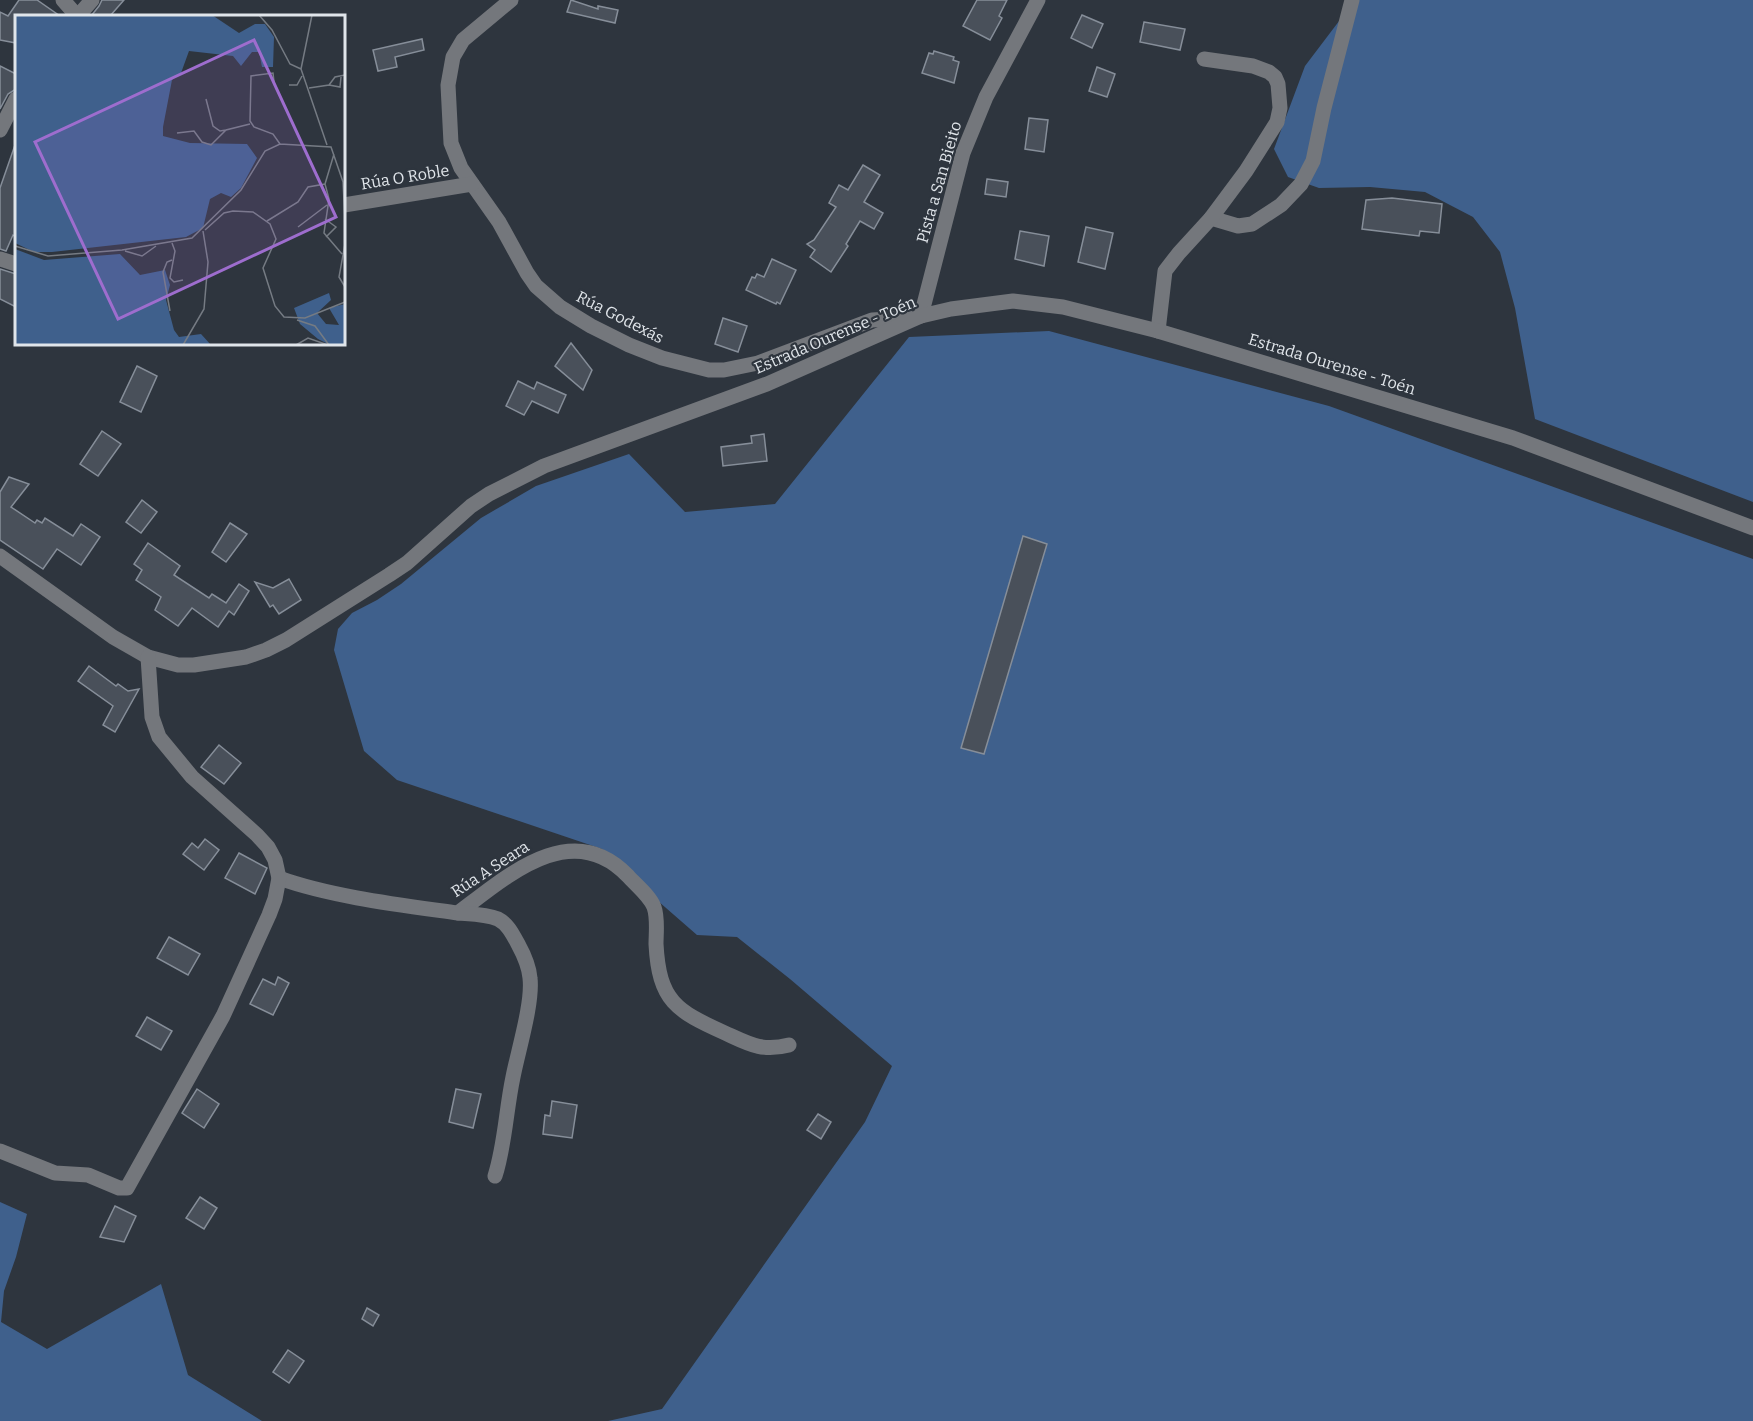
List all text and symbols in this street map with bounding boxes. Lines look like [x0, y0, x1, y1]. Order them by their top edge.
inset map [15, 15, 345, 345]
street label: Pista a San Bieito [913, 119, 965, 245]
street label: Rúa O Roble [359, 161, 451, 193]
street label: Rúa Godexás [573, 287, 667, 347]
street label: Estrada Ourense - Toén [751, 292, 919, 378]
street label: Estrada Ourense - Toén [1246, 330, 1418, 398]
street label: Rúa A Seara [448, 837, 533, 901]

